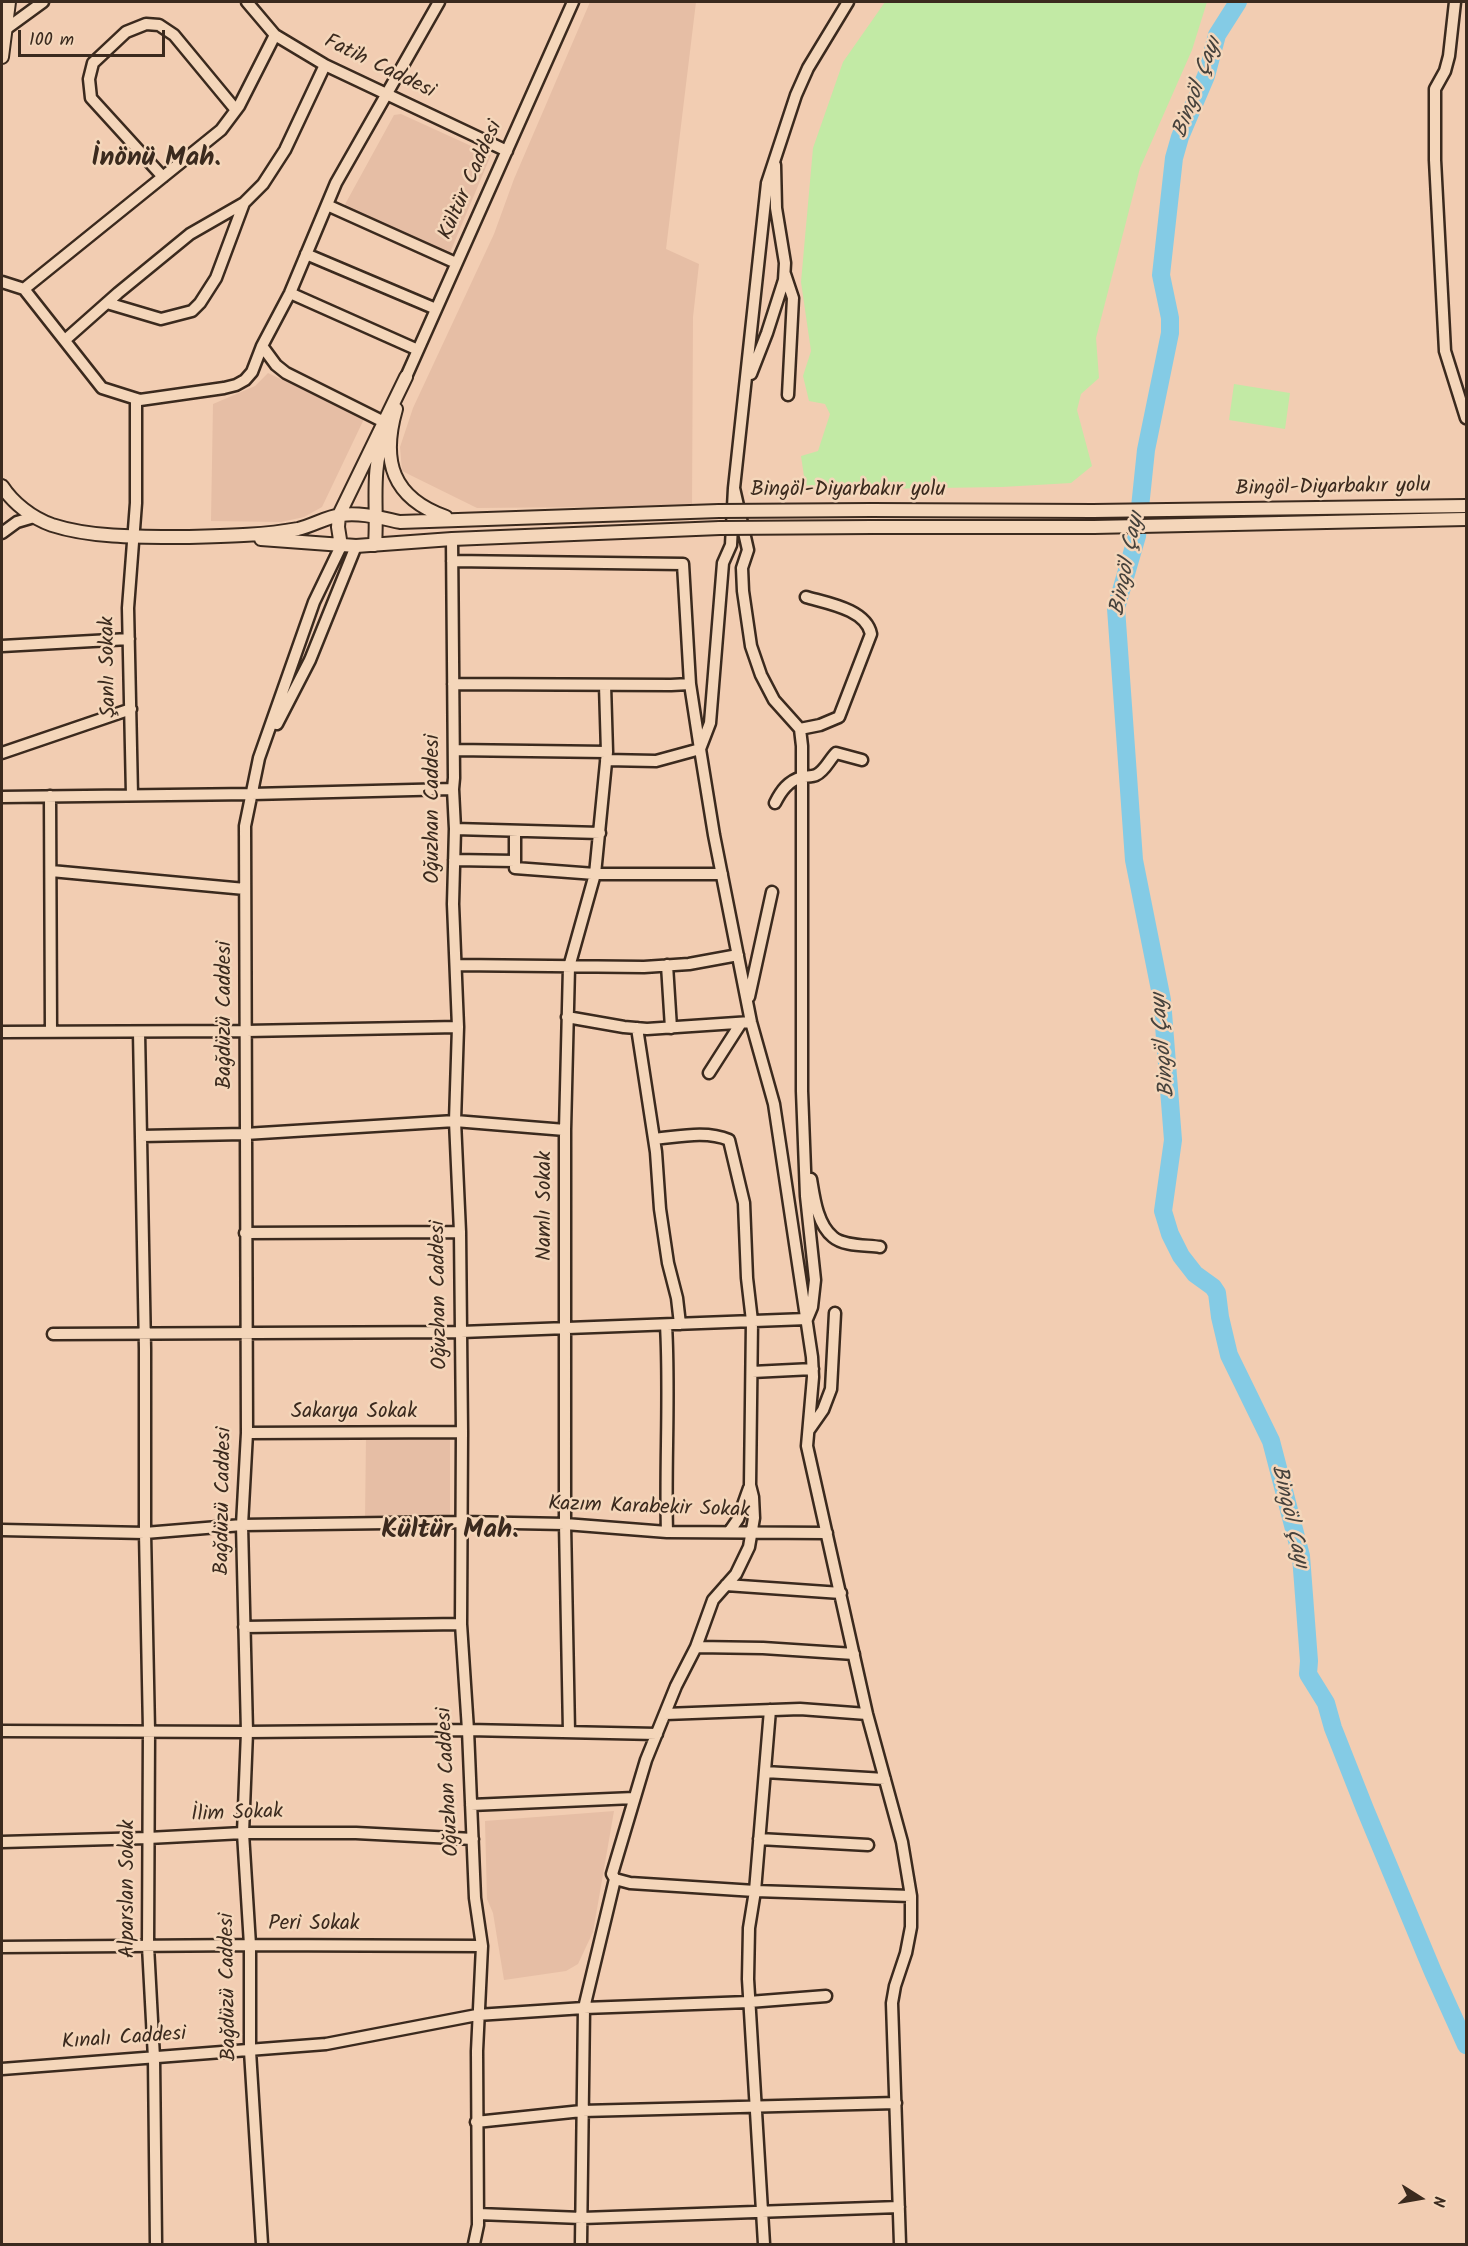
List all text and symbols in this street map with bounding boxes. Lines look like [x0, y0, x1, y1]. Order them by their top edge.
scale bar [21, 18, 168, 56]
text: 100 m [29, 26, 74, 55]
street label: Fatih Caddesi [319, 30, 439, 106]
water label: Bingöl Çayı [1169, 34, 1229, 142]
street label: Kültür Caddesi [434, 117, 510, 245]
district label: İnönü Mah. [91, 144, 221, 176]
street label: Bingöl-Diyarbakır yolu [1235, 475, 1431, 503]
street label: Bingöl-Diyarbakır yolu [750, 478, 946, 504]
water label: Bingöl Çayı [1106, 510, 1152, 618]
street label: Şanlı Sokak [97, 616, 123, 718]
street label: Oğuzhan Caddesi [421, 734, 447, 884]
street label: Bağdüzü Caddesi [213, 941, 239, 1089]
water label: Bingöl Çayı [1147, 991, 1183, 1099]
street label: Namlı Sokak [533, 1151, 559, 1261]
street label: Oğuzhan Caddesi [427, 1220, 455, 1370]
street label: Sakarya Sokak [291, 1400, 417, 1426]
street label: Bağdüzü Caddesi [211, 1427, 239, 1575]
water label: Bingöl Çayı [1263, 1463, 1313, 1571]
street label: Kazım Karabekir Sokak [548, 1493, 750, 1525]
district label: Kültür Mah. [381, 1516, 519, 1548]
street label: Oğuzhan Caddesi [434, 1707, 466, 1857]
street label: İlim Sokak [191, 1801, 283, 1829]
street label: Alparslan Sokak [116, 1820, 142, 1958]
street label: Peri Sokak [268, 1912, 360, 1938]
street label: Bağdüzü Caddesi [216, 1913, 244, 2061]
street label: Kınalı Caddesi [61, 2023, 187, 2057]
north arrow [1390, 2168, 1450, 2228]
text: N [1425, 2194, 1451, 2209]

